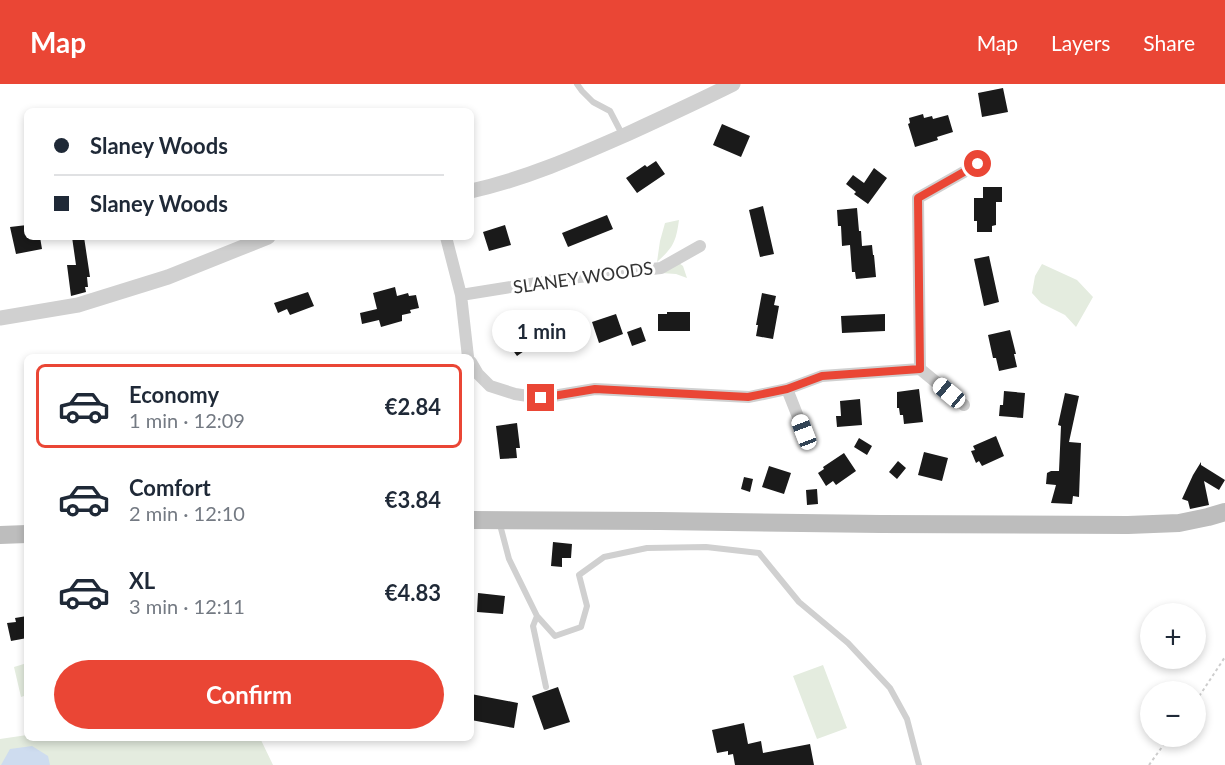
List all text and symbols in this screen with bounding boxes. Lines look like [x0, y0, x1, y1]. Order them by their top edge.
text: Map [30, 25, 86, 59]
text: Map [977, 30, 1018, 55]
text: Layers [1051, 30, 1110, 55]
text: Share [1143, 30, 1195, 55]
text: Slaney Woods [90, 132, 228, 159]
route start [964, 150, 991, 177]
text: Slaney Woods [90, 190, 228, 217]
street label: SLANEY WOODS [512, 256, 654, 298]
callout: 1 min [492, 311, 590, 353]
text: 1 min [517, 319, 566, 343]
car [929, 375, 969, 411]
icon: car [57, 379, 111, 433]
text: Economy [129, 381, 219, 408]
route end [527, 384, 554, 411]
text: €2.84 [385, 393, 441, 420]
text: 1 min · 12:09 [129, 408, 245, 432]
car [789, 412, 819, 452]
icon: car [57, 472, 111, 526]
text: Comfort [129, 474, 211, 501]
text: €3.84 [385, 486, 441, 513]
text: 2 min · 12:10 [129, 501, 245, 525]
icon: car [57, 565, 111, 619]
text: XL [129, 567, 155, 594]
text: €4.83 [385, 579, 441, 606]
text: 3 min · 12:11 [129, 594, 245, 618]
map controls [1140, 603, 1206, 747]
button: + [1140, 603, 1206, 669]
button: Confirm [54, 660, 444, 729]
button: − [1140, 681, 1206, 747]

